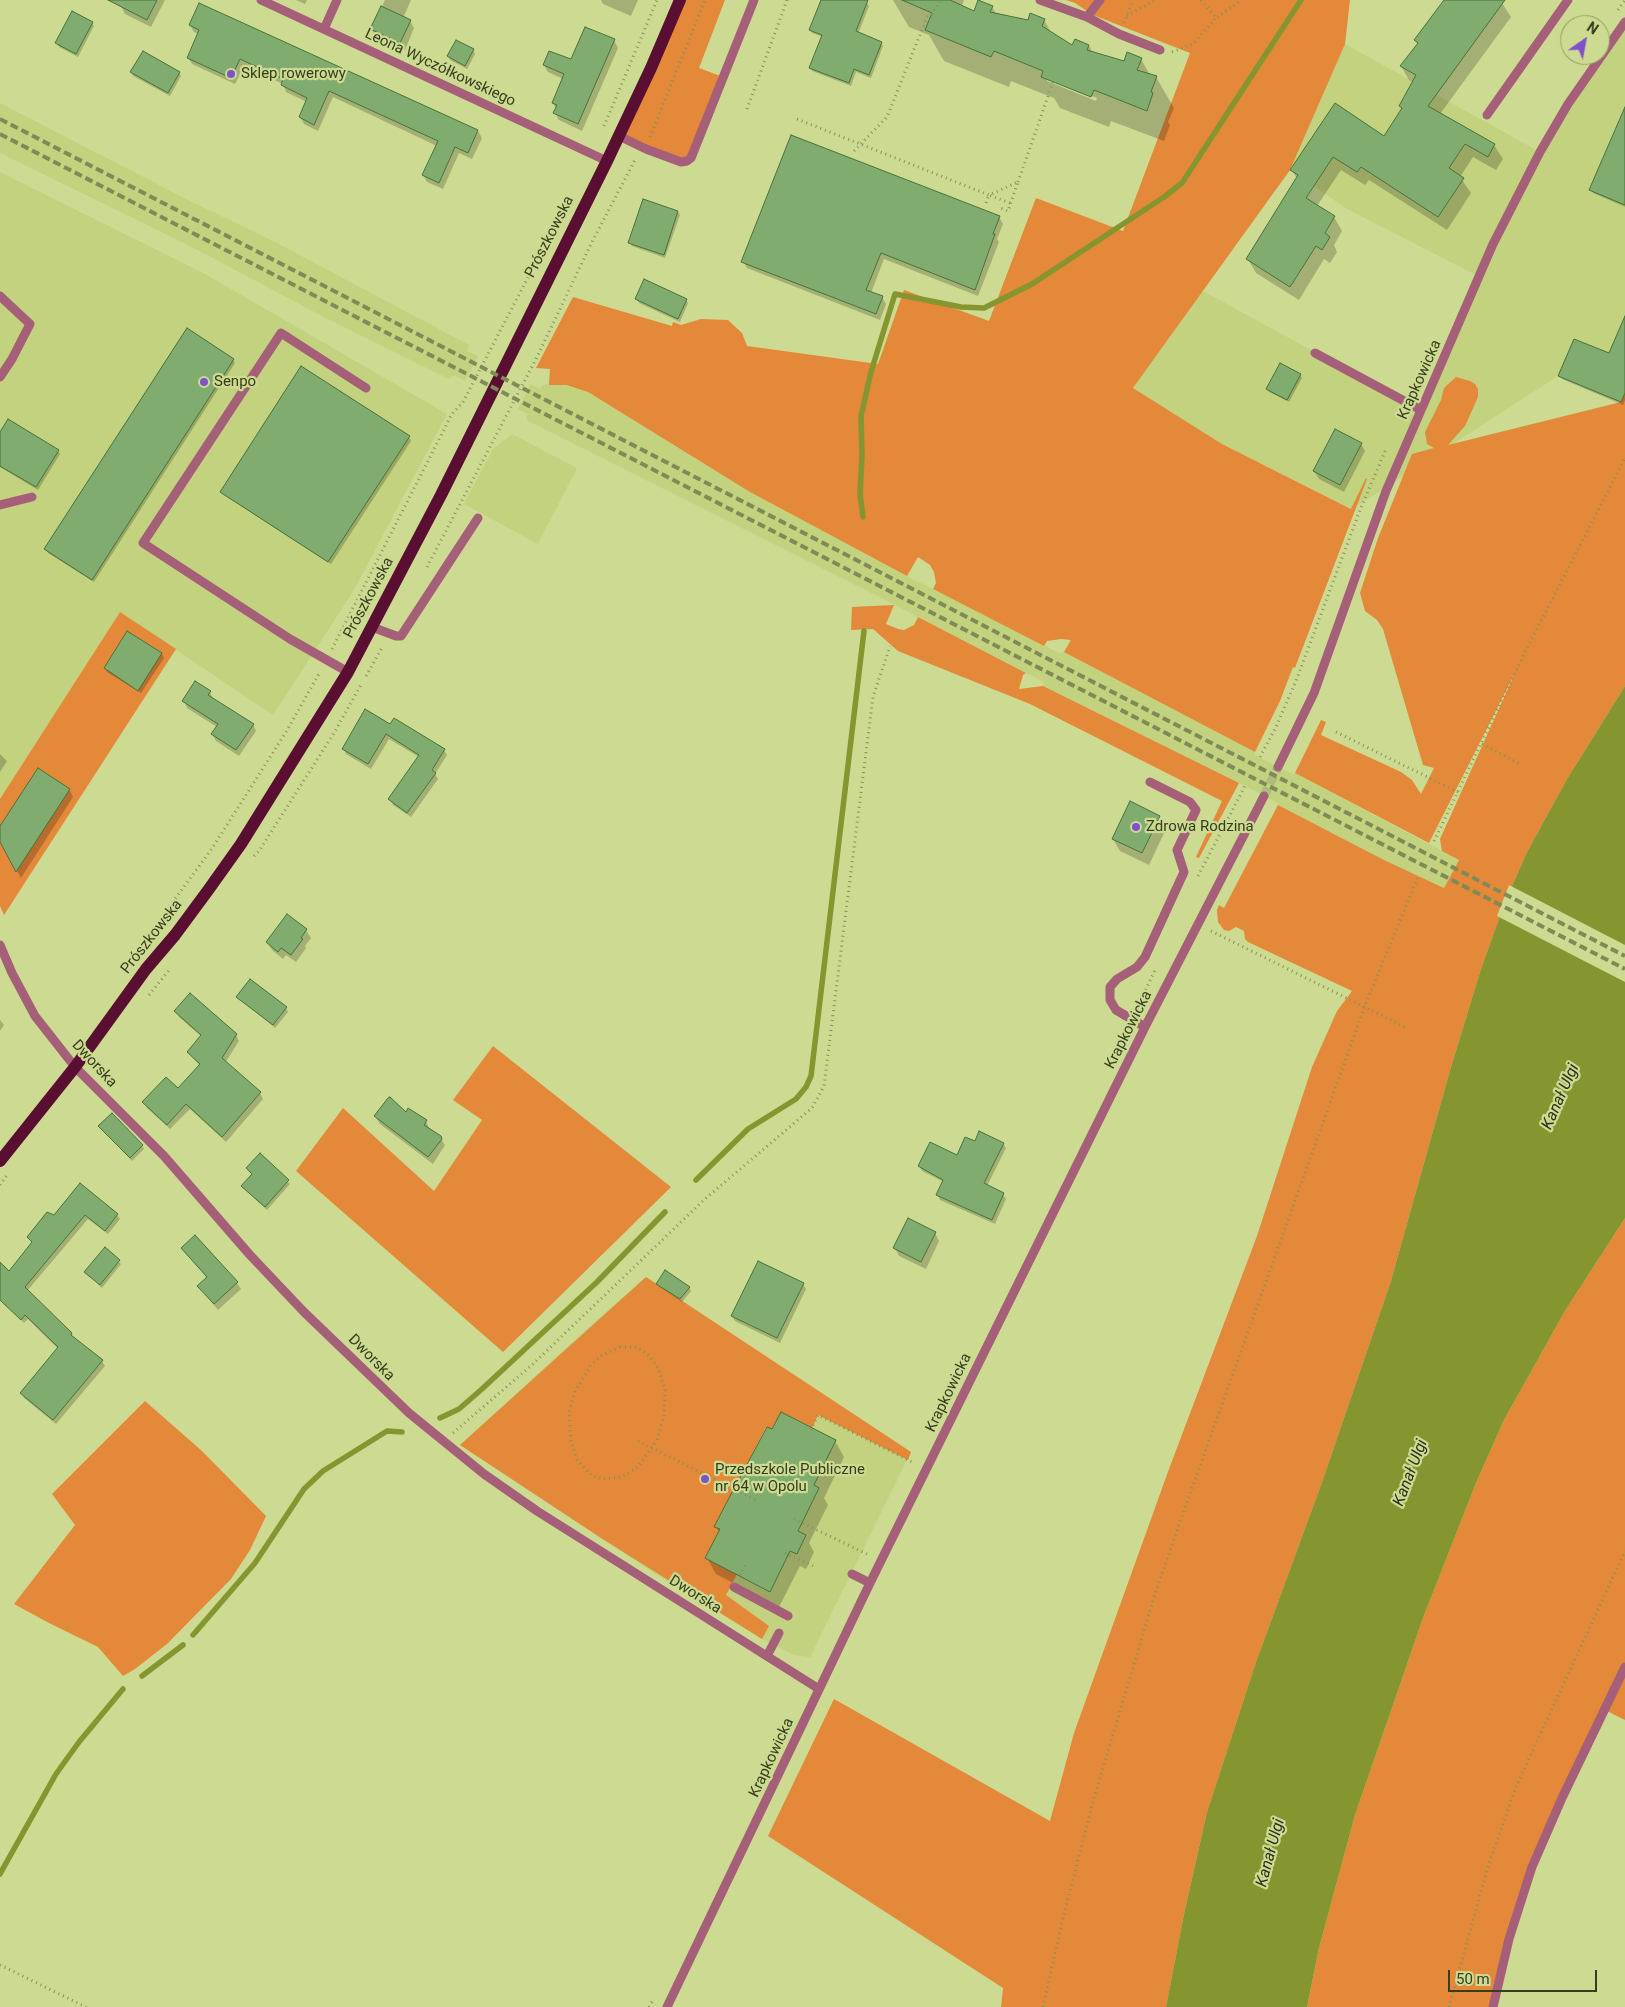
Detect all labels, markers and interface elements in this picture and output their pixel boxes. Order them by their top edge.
north arrow [1560,15,1610,65]
text: N [1584,19,1601,38]
street label: Leona Wyczółkowskiego [362,25,518,111]
place label: Sklep rowerowy [241,65,346,83]
marker: Sklep rowerowy [225,68,237,80]
street label: Prószkowska [522,193,578,281]
street label: Krapkowicka [1394,337,1446,423]
place label: Senpo [214,373,256,391]
marker: Senpo [198,376,210,388]
street label: Prószkowska [340,554,398,642]
place label: Zdrowa Rodzina [1146,818,1254,836]
marker: Zdrowa Rodzina [1130,821,1142,833]
street label: Prószkowska [117,896,187,978]
street label: Krapkowicka [1102,988,1156,1072]
street label: Dworska [68,1037,120,1091]
water label: Kanał Ulgi [1538,1061,1584,1133]
street label: Dworska [344,1331,398,1385]
street label: Krapkowicka [922,1351,976,1435]
water label: Kanał Ulgi [1390,1437,1432,1509]
place label: Przedszkole Publiczne nr 64 w Opolu [715,1461,865,1496]
marker: Przedszkole Publiczne nr 64 w Opolu [699,1473,711,1485]
street label: Dworska [666,1572,724,1618]
street label: Krapkowicka [746,1715,798,1801]
water label: Kanał Ulgi [1253,1817,1289,1889]
scale bar [1450,1960,1599,1992]
text: 50 m [1456,1970,1490,1988]

